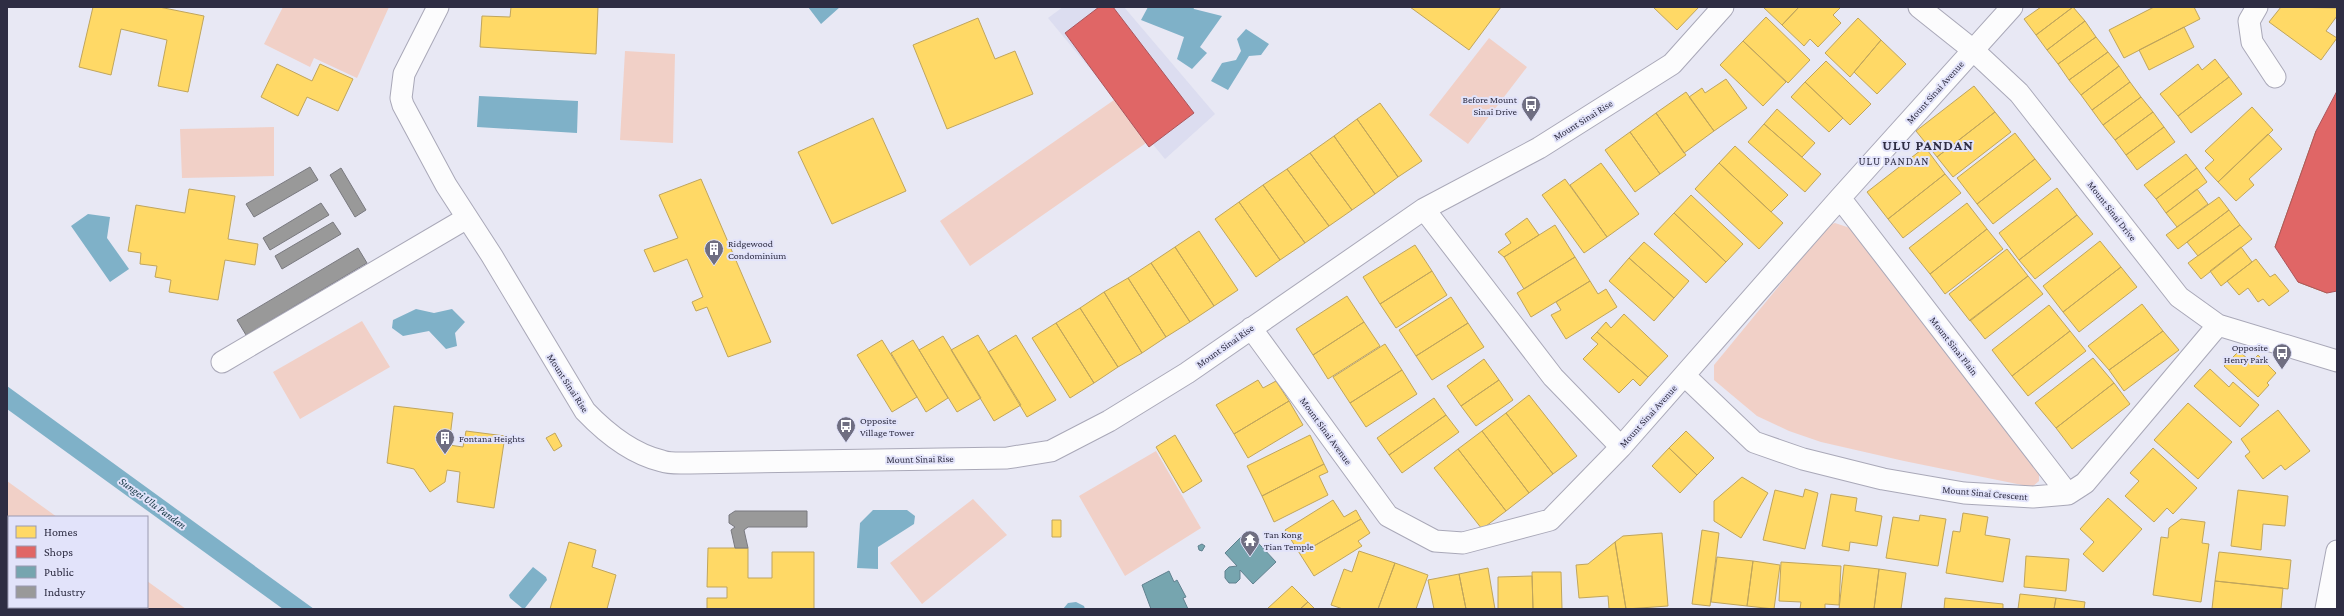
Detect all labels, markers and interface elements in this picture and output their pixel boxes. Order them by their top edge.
street label: Mount Sinai Avenue [1904,58,1966,126]
place label: Before Mount Sinai Drive [1462,94,1518,117]
bus stop icon: Before Mount Sinai Drive [1520,94,1542,122]
street label: Mount Sinai Rise [1552,97,1615,143]
district label: ULU PANDAN [1882,137,1974,153]
district label: ULU PANDAN [1858,155,1930,167]
street label: Mount Sinai Drive [2085,179,2139,243]
building icon: Ridgewood Condominium [703,238,725,266]
place label: Ridgewood Condominium [728,238,786,261]
street label: Mount Sinai Plain [1928,315,1981,378]
street label: Mount Sinai Rise [1194,322,1256,370]
place label: Opposite Henry Park [2224,342,2269,365]
bus stop icon: Opposite Henry Park [2271,342,2293,370]
street label: Mount Sinai Rise [545,352,591,415]
street label: Mount Sinai Avenue [1617,382,1679,450]
street label: Mount Sinai Avenue [1298,395,1354,467]
bus stop icon: Opposite Village Tower [835,415,857,443]
place label: Opposite Village Tower [860,415,915,438]
building icon: Fontana Heights [434,427,456,455]
place label: Fontana Heights [459,433,525,444]
street label: Mount Sinai Rise [886,453,954,465]
water label: Sungei Ulu Pandan [117,475,189,532]
street label: Mount Sinai Crescent [1942,484,2029,502]
legend [8,516,148,608]
text: Homes [44,525,78,539]
temple icon: Tan Kong Tian Temple [1239,529,1261,557]
place label: Tan Kong Tian Temple [1264,529,1314,552]
text: Shops [44,545,73,559]
text: Public [44,565,74,579]
text: Industry [44,585,86,599]

